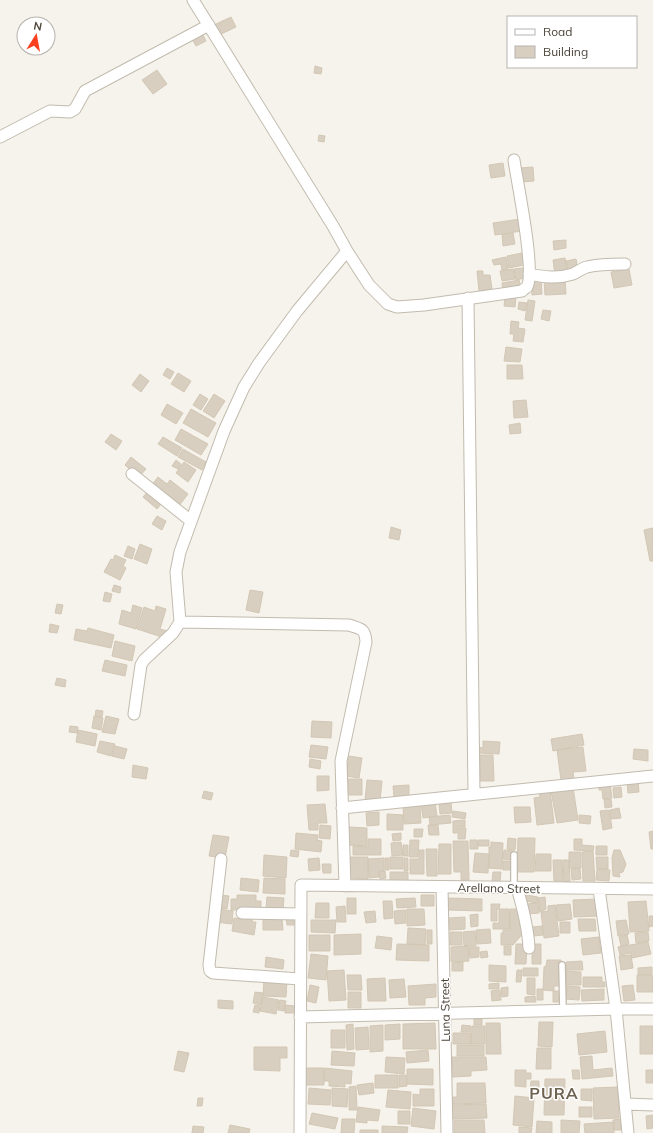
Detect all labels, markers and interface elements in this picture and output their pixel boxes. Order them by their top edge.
north arrow [16,16,56,56]
legend [507,16,637,68]
text: N [32,19,43,34]
text: Road [543,24,572,39]
text: Building [543,44,588,59]
street label: Arellano Street [458,880,540,896]
street label: Luna Street [437,978,453,1042]
district label: PURA [529,1083,579,1103]

